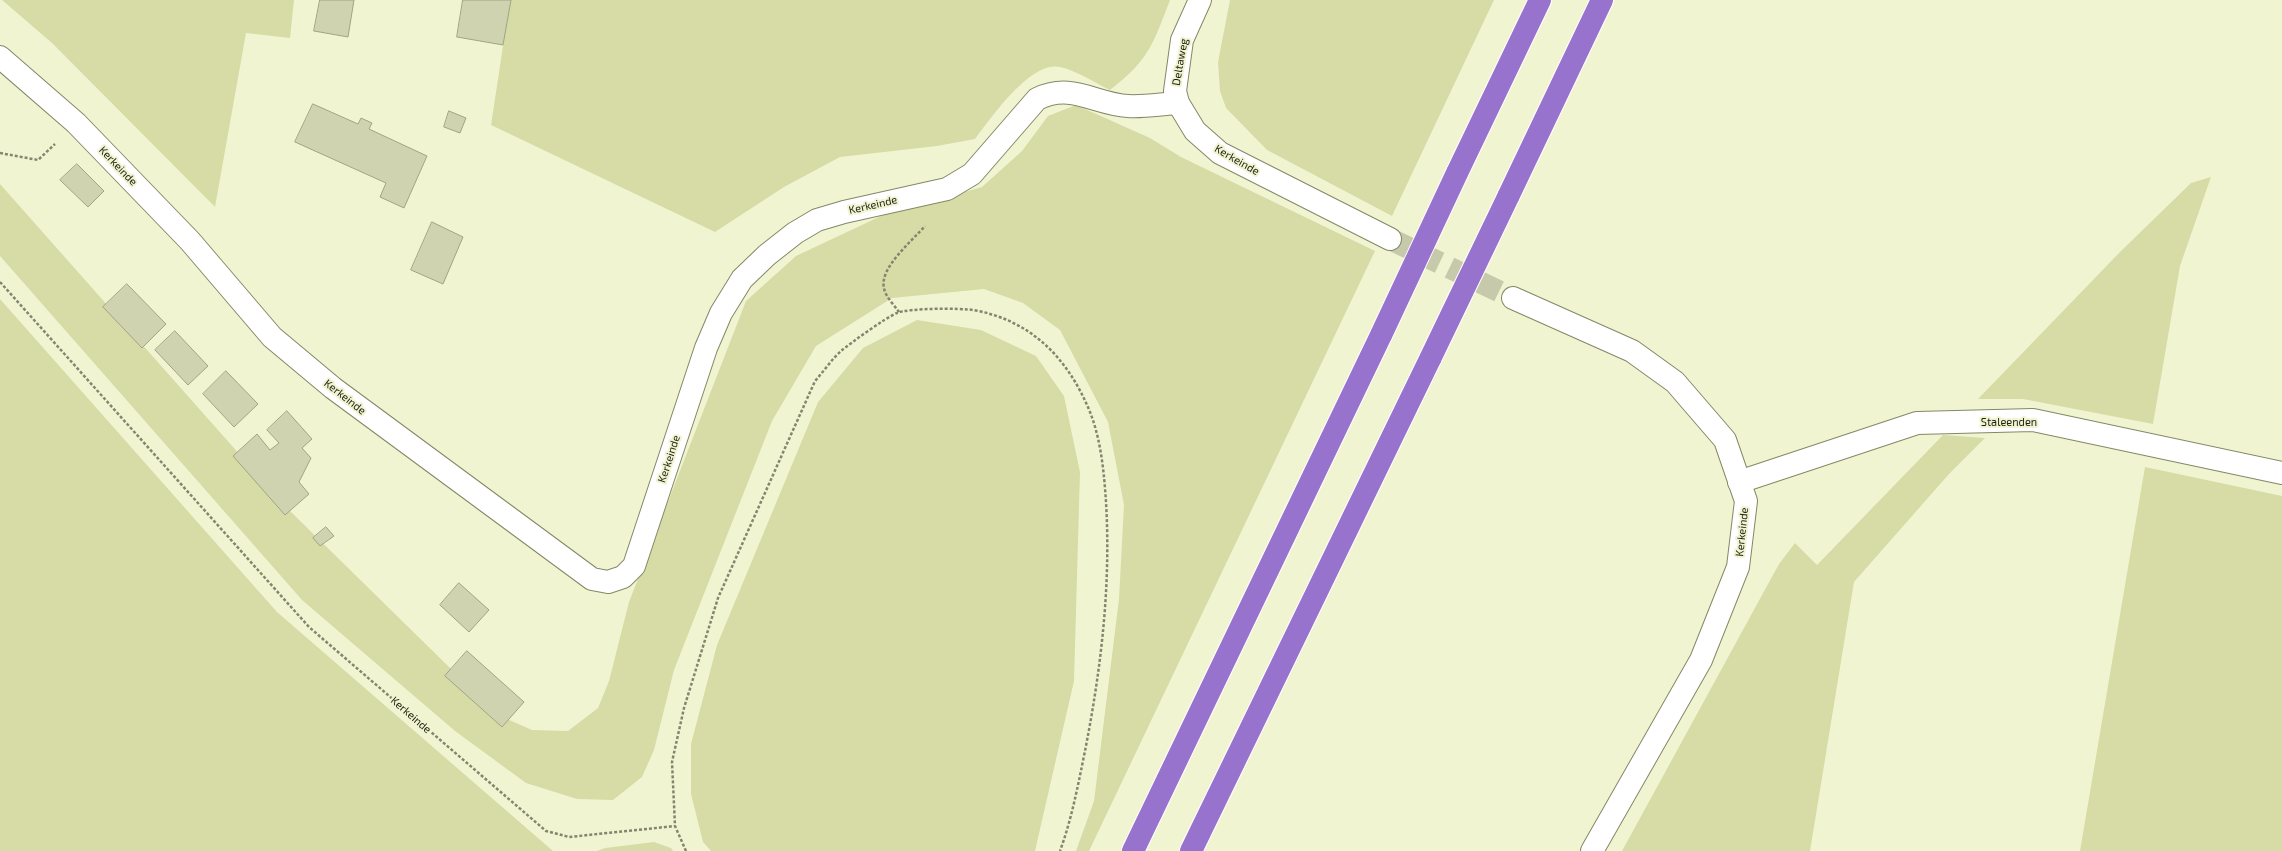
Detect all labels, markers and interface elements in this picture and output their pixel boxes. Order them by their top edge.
street label: Deltaweg [1169,37,1191,87]
street label: Kerkeinde [1212,142,1262,178]
street label: Kerkeinde [96,144,140,188]
street label: Kerkeinde [847,193,899,217]
street label: Kerkeinde [321,377,369,417]
street label: Staleenden [1981,415,2037,429]
street label: Kerkeinde [655,433,683,485]
street label: Kerkeinde [1733,507,1751,557]
street label: Kerkeinde [388,694,434,736]

